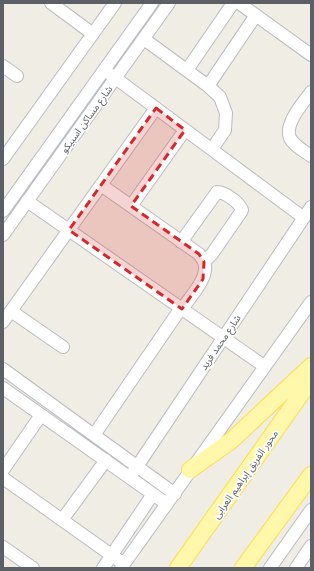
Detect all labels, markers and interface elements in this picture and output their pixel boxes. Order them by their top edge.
street label: شارع مساكن اسبيكو [58,83,116,156]
street label: شارع محمد فريد [197,312,245,373]
street label: محور الفريق إبراهيم العرابى [210,427,282,522]

